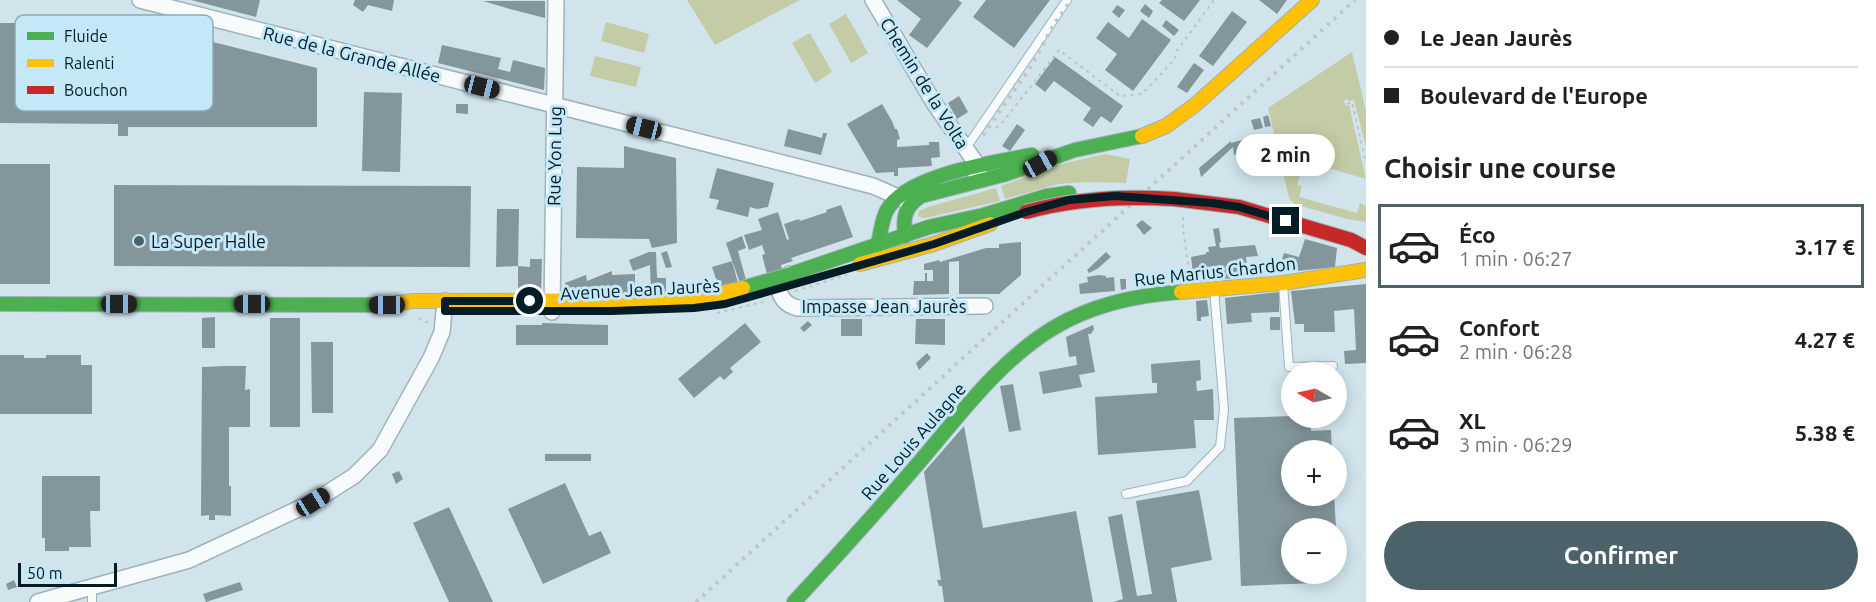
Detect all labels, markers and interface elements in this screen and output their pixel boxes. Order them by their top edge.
street label: Chemin de la Volta [877,14,973,152]
legend [15,15,213,111]
street label: Rue de la Grande Allée [261,22,443,86]
text: Le Jean Jaurès [1420,25,1572,50]
text: Fluide [64,27,108,45]
text: Ralenti [64,54,115,72]
car [462,74,502,100]
text: Bouchon [64,81,128,99]
text: Boulevard de l'Europe [1420,83,1648,108]
street label: Rue Yon Lug [543,106,565,206]
car [624,115,664,141]
callout: 2 min [1236,134,1336,176]
text: 2 min [1260,143,1311,166]
car [1020,147,1060,181]
text: Choisir une course [1384,153,1616,183]
route end [1272,207,1299,234]
icon: car [1387,219,1441,273]
text: Éco [1459,222,1496,247]
place label: La Super Halle [151,231,266,251]
marker: La Super Halle [132,234,146,248]
text: 3.17 € [1795,234,1855,259]
text: 1 min · 06:27 [1459,247,1573,270]
street label: Rue Marius Chardon [1133,253,1297,289]
street label: Avenue Jean Jaurès [560,275,721,303]
route start [516,287,543,314]
car [101,295,137,313]
car [234,295,270,313]
car [369,296,405,314]
street label: Impasse Jean Jaurès [802,296,967,316]
icon: car [1387,312,1441,366]
text: Confort [1459,315,1540,340]
text: 4.27 € [1795,327,1855,352]
text: 2 min · 06:28 [1459,340,1573,363]
north arrow [1281,362,1347,428]
map controls [1281,362,1347,584]
street label: Rue Louis Aulagne [857,378,969,504]
icon: car [1387,405,1441,459]
text: XL [1459,408,1486,433]
text: 5.38 € [1795,420,1855,445]
text: 3 min · 06:29 [1459,433,1573,456]
button: + [1281,440,1347,506]
car [293,485,333,519]
button: − [1281,518,1347,584]
button: Confirmer [1384,521,1858,590]
scale bar [18,560,117,588]
text: 50 m [27,564,63,582]

